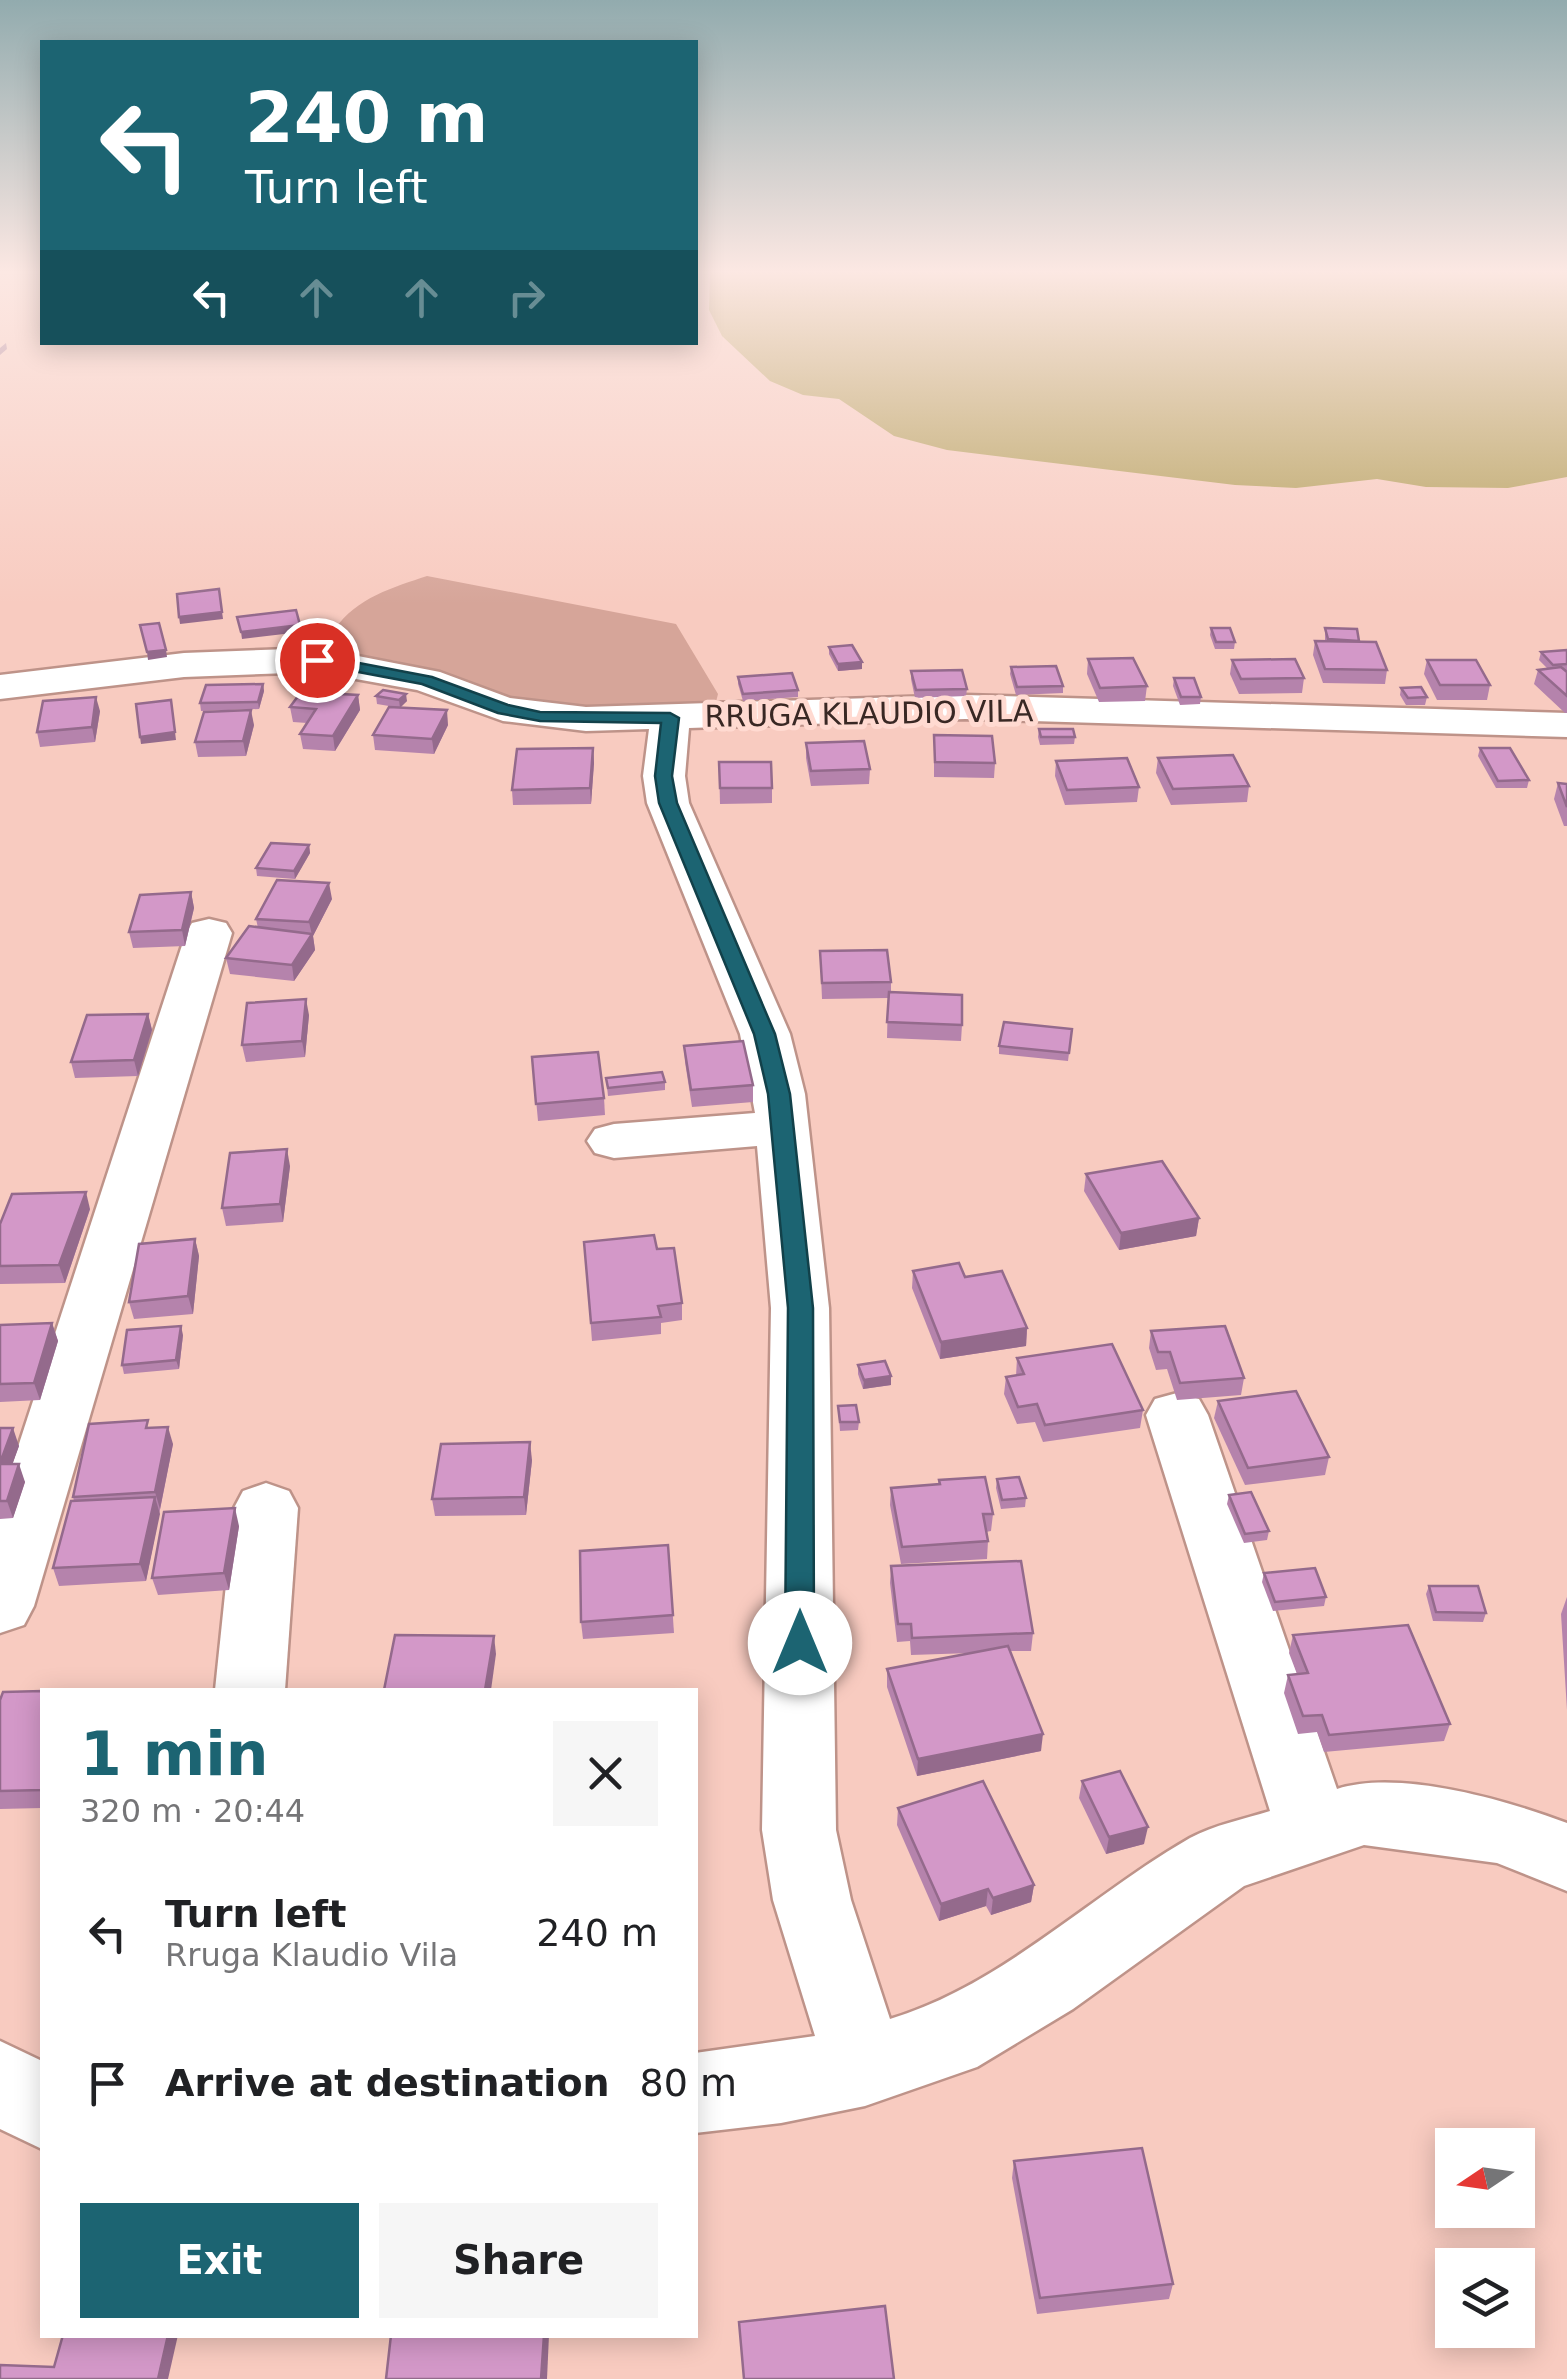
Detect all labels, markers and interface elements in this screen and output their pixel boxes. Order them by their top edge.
text: 240 m [245,77,488,159]
icon: left [80,80,210,210]
text: Turn left [245,161,428,214]
icon: left [184,270,239,325]
icon: ahead [289,270,344,325]
icon: ahead [394,270,449,325]
icon: right [499,270,554,325]
pin [275,618,360,703]
icon: arrive [290,633,345,688]
street label: RRUGA KLAUDIO VILA [704,693,1034,734]
position arrow [748,1591,852,1695]
text: 1 min [80,1719,268,1789]
button: close [553,1721,658,1826]
text: 320 m · 20:44 [80,1792,305,1830]
text: Turn left [165,1892,346,1936]
icon: left [80,1906,135,1961]
text: 240 m [536,1911,658,1955]
text: Rruga Klaudio Vila [165,1936,458,1974]
icon: arrive [80,2056,135,2111]
text: Arrive at destination [165,2061,610,2105]
text: 80 m [640,2061,737,2105]
north arrow [1435,2128,1535,2228]
map controls [1435,2128,1535,2348]
button: Exit [80,2203,359,2318]
button: Share [379,2203,658,2318]
button: layers [1435,2248,1535,2348]

